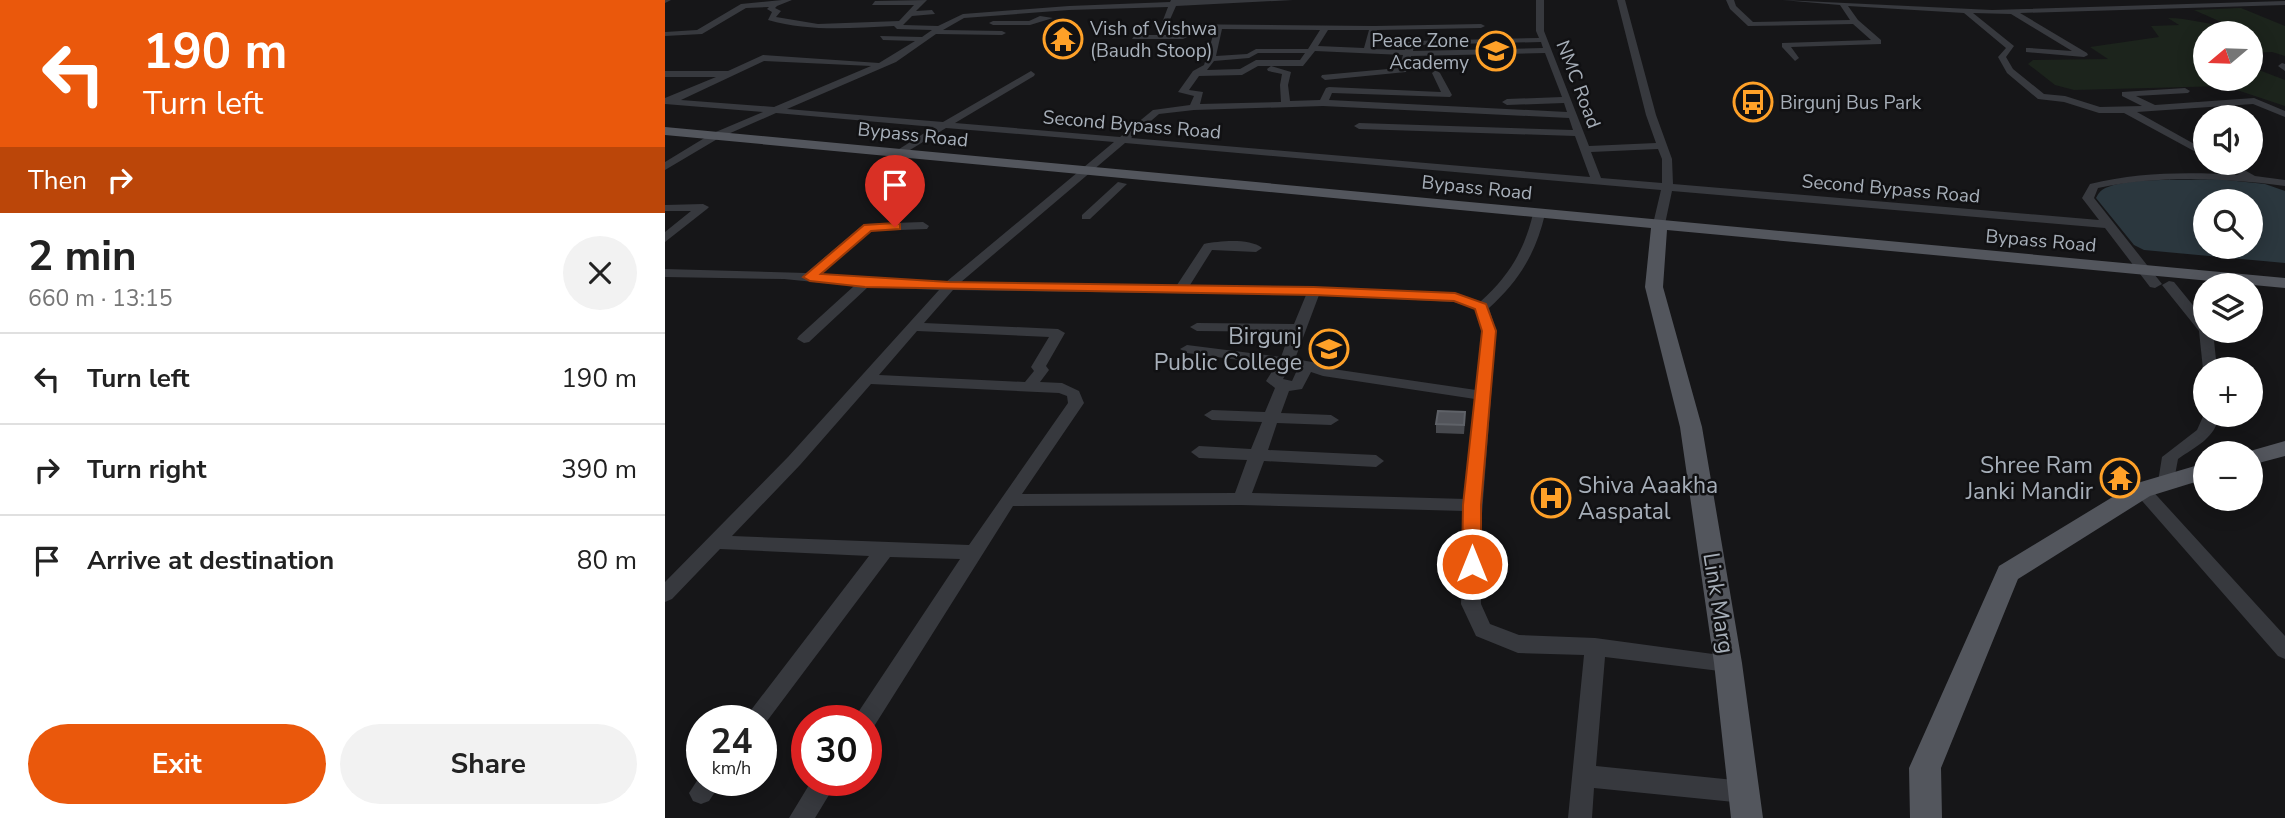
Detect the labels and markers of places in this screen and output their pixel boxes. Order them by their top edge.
place label: Vish of Vishwa (Baudh Stoop) [1089,16,1217,64]
temple icon: Vish of Vishwa (Baudh Stoop) [1042,18,1084,60]
place label: Peace Zone Academy [1371,28,1469,76]
school or university icon: Peace Zone Academy [1475,30,1517,72]
bus stop icon: Birgunj Bus Park [1732,81,1774,123]
place label: Birgunj Bus Park [1780,90,1922,116]
pin [865,155,925,227]
place label: Birgunj Public College [1154,321,1302,378]
school or university icon: Birgunj Public College [1308,328,1350,370]
place label: Shree Ram Janki Mandir [1965,450,2094,507]
temple icon: Shree Ram Janki Mandir [2099,457,2141,499]
place label: Shiva Aaakha Aaspatal [1578,470,1718,527]
hospital icon: Shiva Aaakha Aaspatal [1530,477,1572,519]

